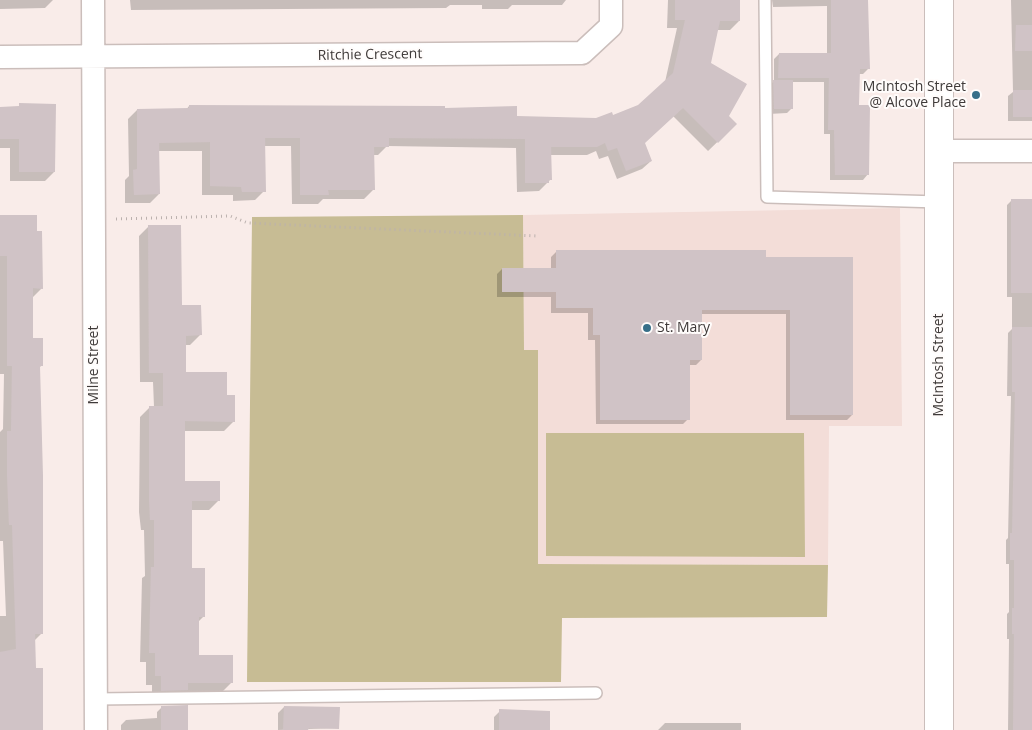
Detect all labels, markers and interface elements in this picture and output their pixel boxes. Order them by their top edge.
street label: Ritchie Crescent [318,46,422,64]
place label: McIntosh Street @ Alcove Place [863,79,966,111]
marker: McIntosh Street @ Alcove Place [970,89,982,101]
street label: McIntosh Street [931,313,947,417]
place label: St. Mary [657,320,710,336]
marker: St. Mary [641,322,653,334]
street label: Milne Street [86,326,102,404]

